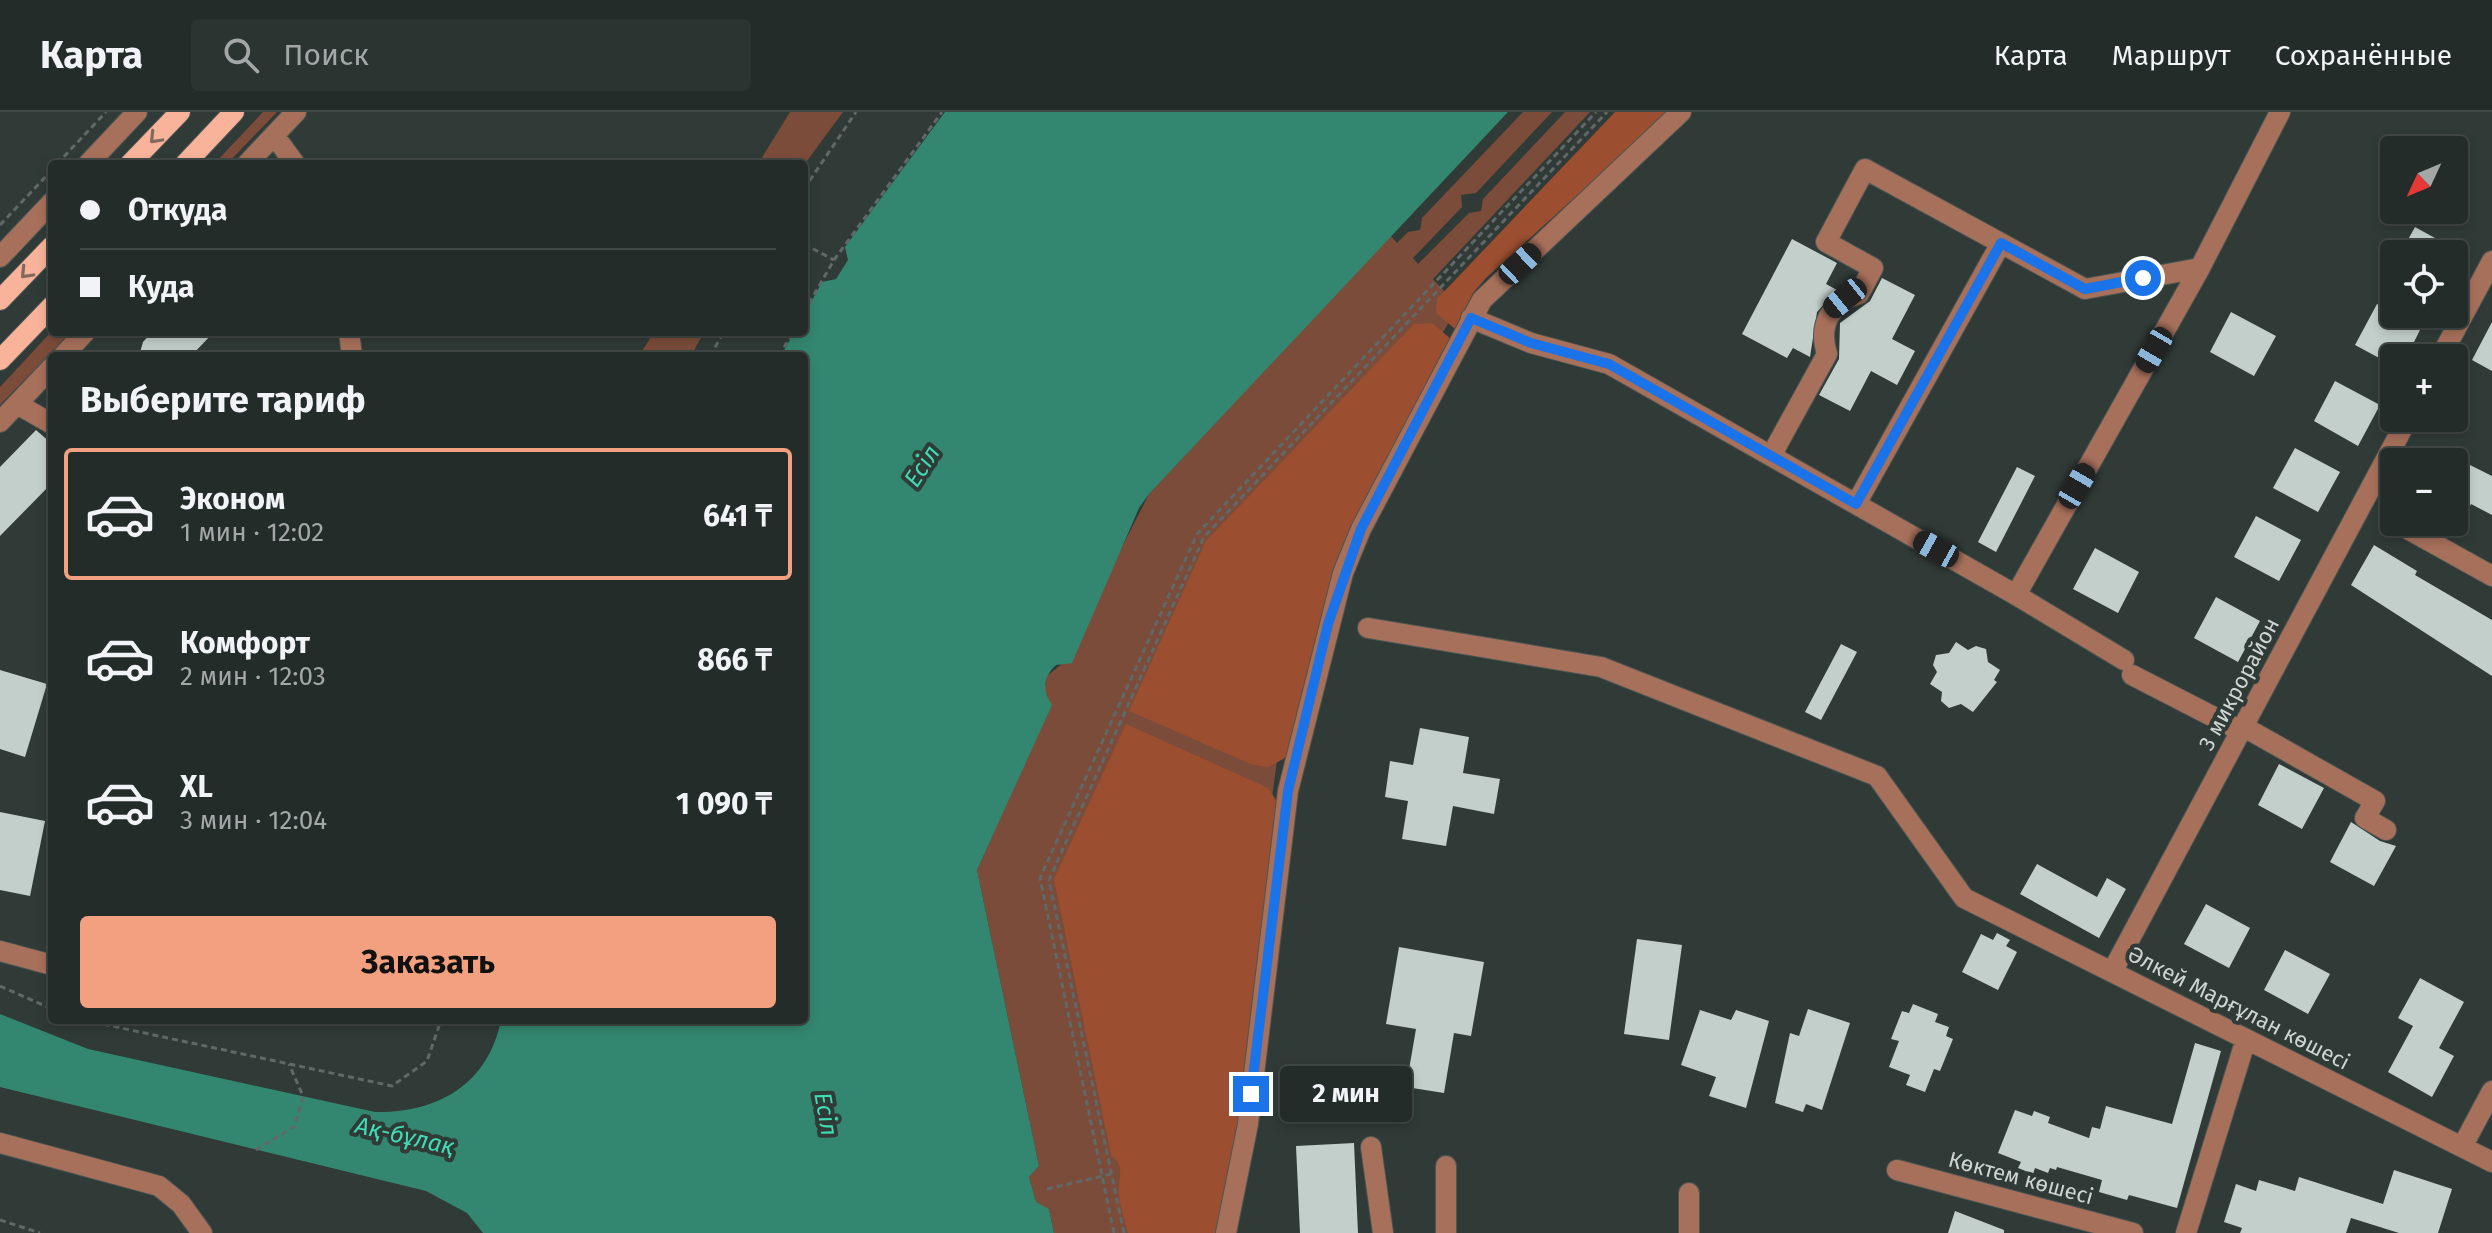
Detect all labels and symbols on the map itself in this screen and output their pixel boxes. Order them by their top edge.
one-way arrow [150,129,165,143]
north arrow [2380,136,2468,224]
car [1494,239,1546,289]
route start [2125,260,2161,296]
one-way arrow [21,264,35,278]
car [1819,274,1871,322]
car [2132,323,2176,377]
water label: Есіл [898,440,946,492]
car [2055,459,2099,513]
car [1909,527,1963,571]
street label: 3 микрорайон [2193,613,2285,755]
street label: Әлкей Марғұлан көшесі [2124,940,2354,1076]
callout: 2 мин [1279,1066,1411,1122]
route end [1233,1076,1269,1112]
water label: Есіл [808,1090,844,1138]
water label: Ақ-бұлақ [352,1111,457,1161]
street label: Көктем көшесі [1945,1146,2097,1210]

